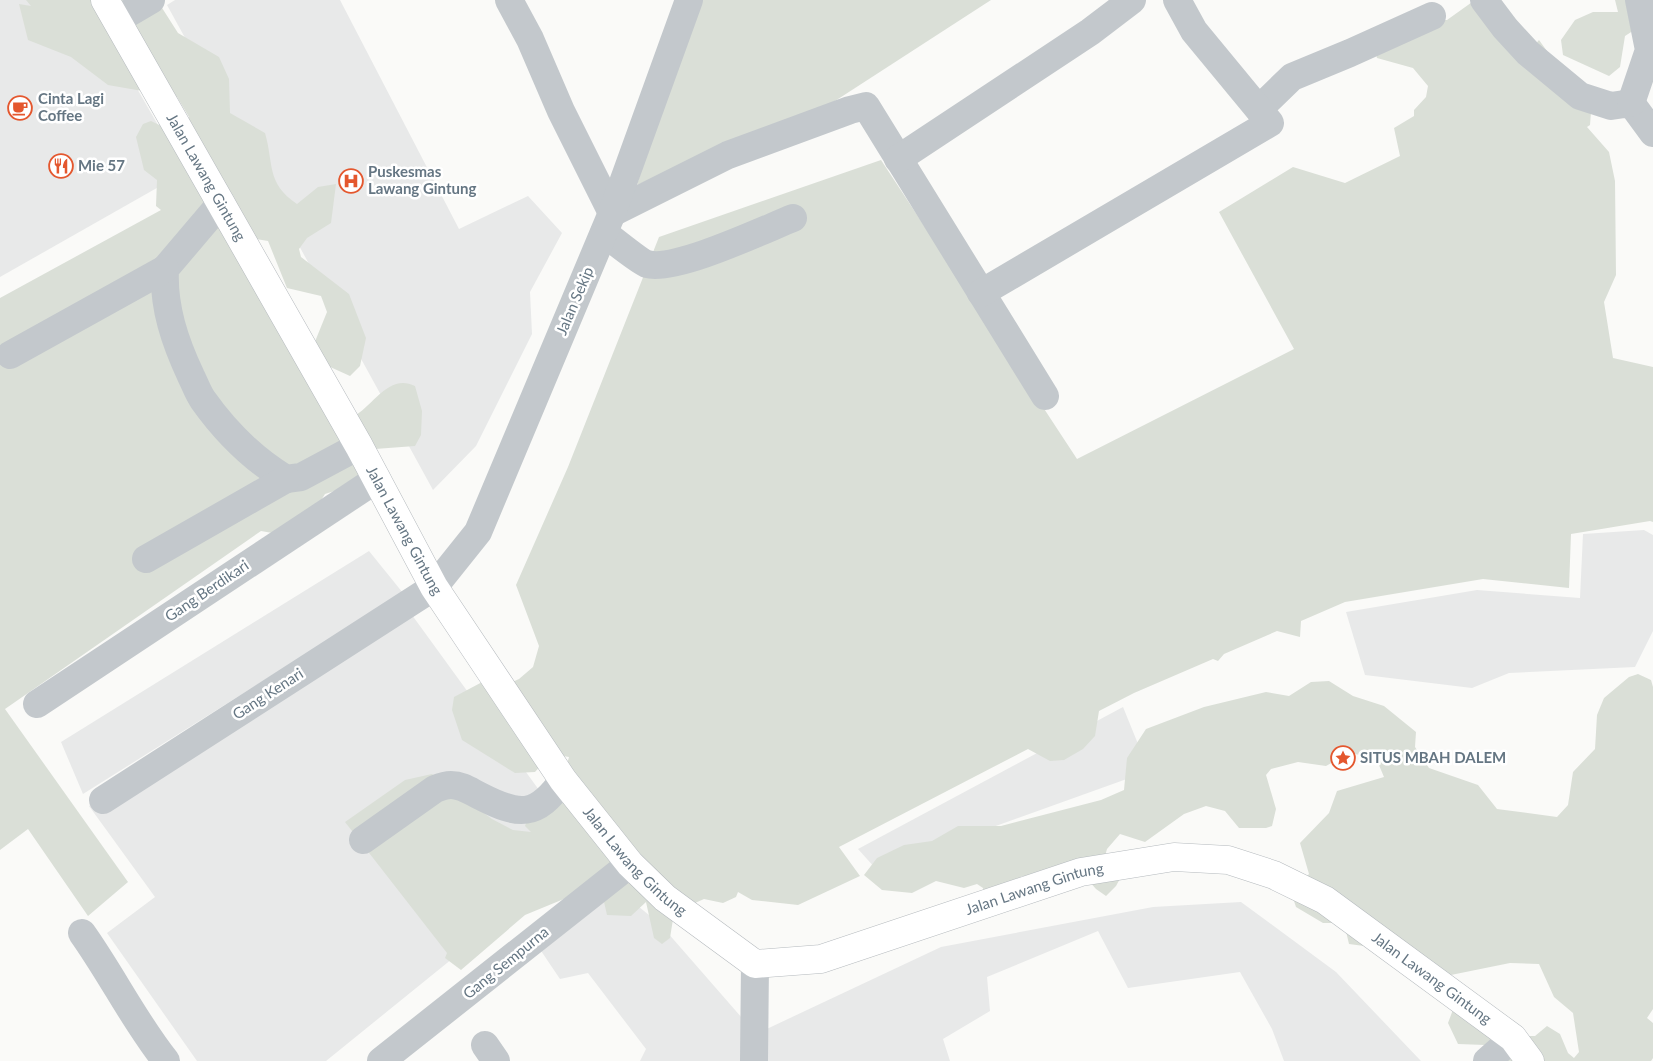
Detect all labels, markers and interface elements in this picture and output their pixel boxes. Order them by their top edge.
place label: Cinta Lagi Coffee [38,89,104,124]
cafe icon: Cinta Lagi Coffee [7,95,33,121]
street label: Jalan Lawang Gintung [163,110,250,244]
restaurant icon: Mie 57 [48,153,74,179]
place label: Mie 57 [78,156,125,174]
place label: Puskesmas Lawang Gintung [368,162,476,197]
hospital icon: Puskesmas Lawang Gintung [338,168,364,194]
street label: Jalan Sekip [552,264,596,337]
street label: Jalan Lawang Gintung [363,462,447,598]
street label: Gang Berdikari [161,556,252,625]
street label: Gang Kenari [229,664,306,723]
place icon: SITUS MBAH DALEM [1330,745,1356,771]
place label: SITUS MBAH DALEM [1360,748,1506,766]
street label: Jalan Lawang Gintung [580,803,691,919]
street label: Jalan Lawang Gintung [963,859,1105,918]
street label: Gang Sempurna [459,922,552,1002]
street label: Jalan Lawang Gintung [1369,928,1496,1027]

